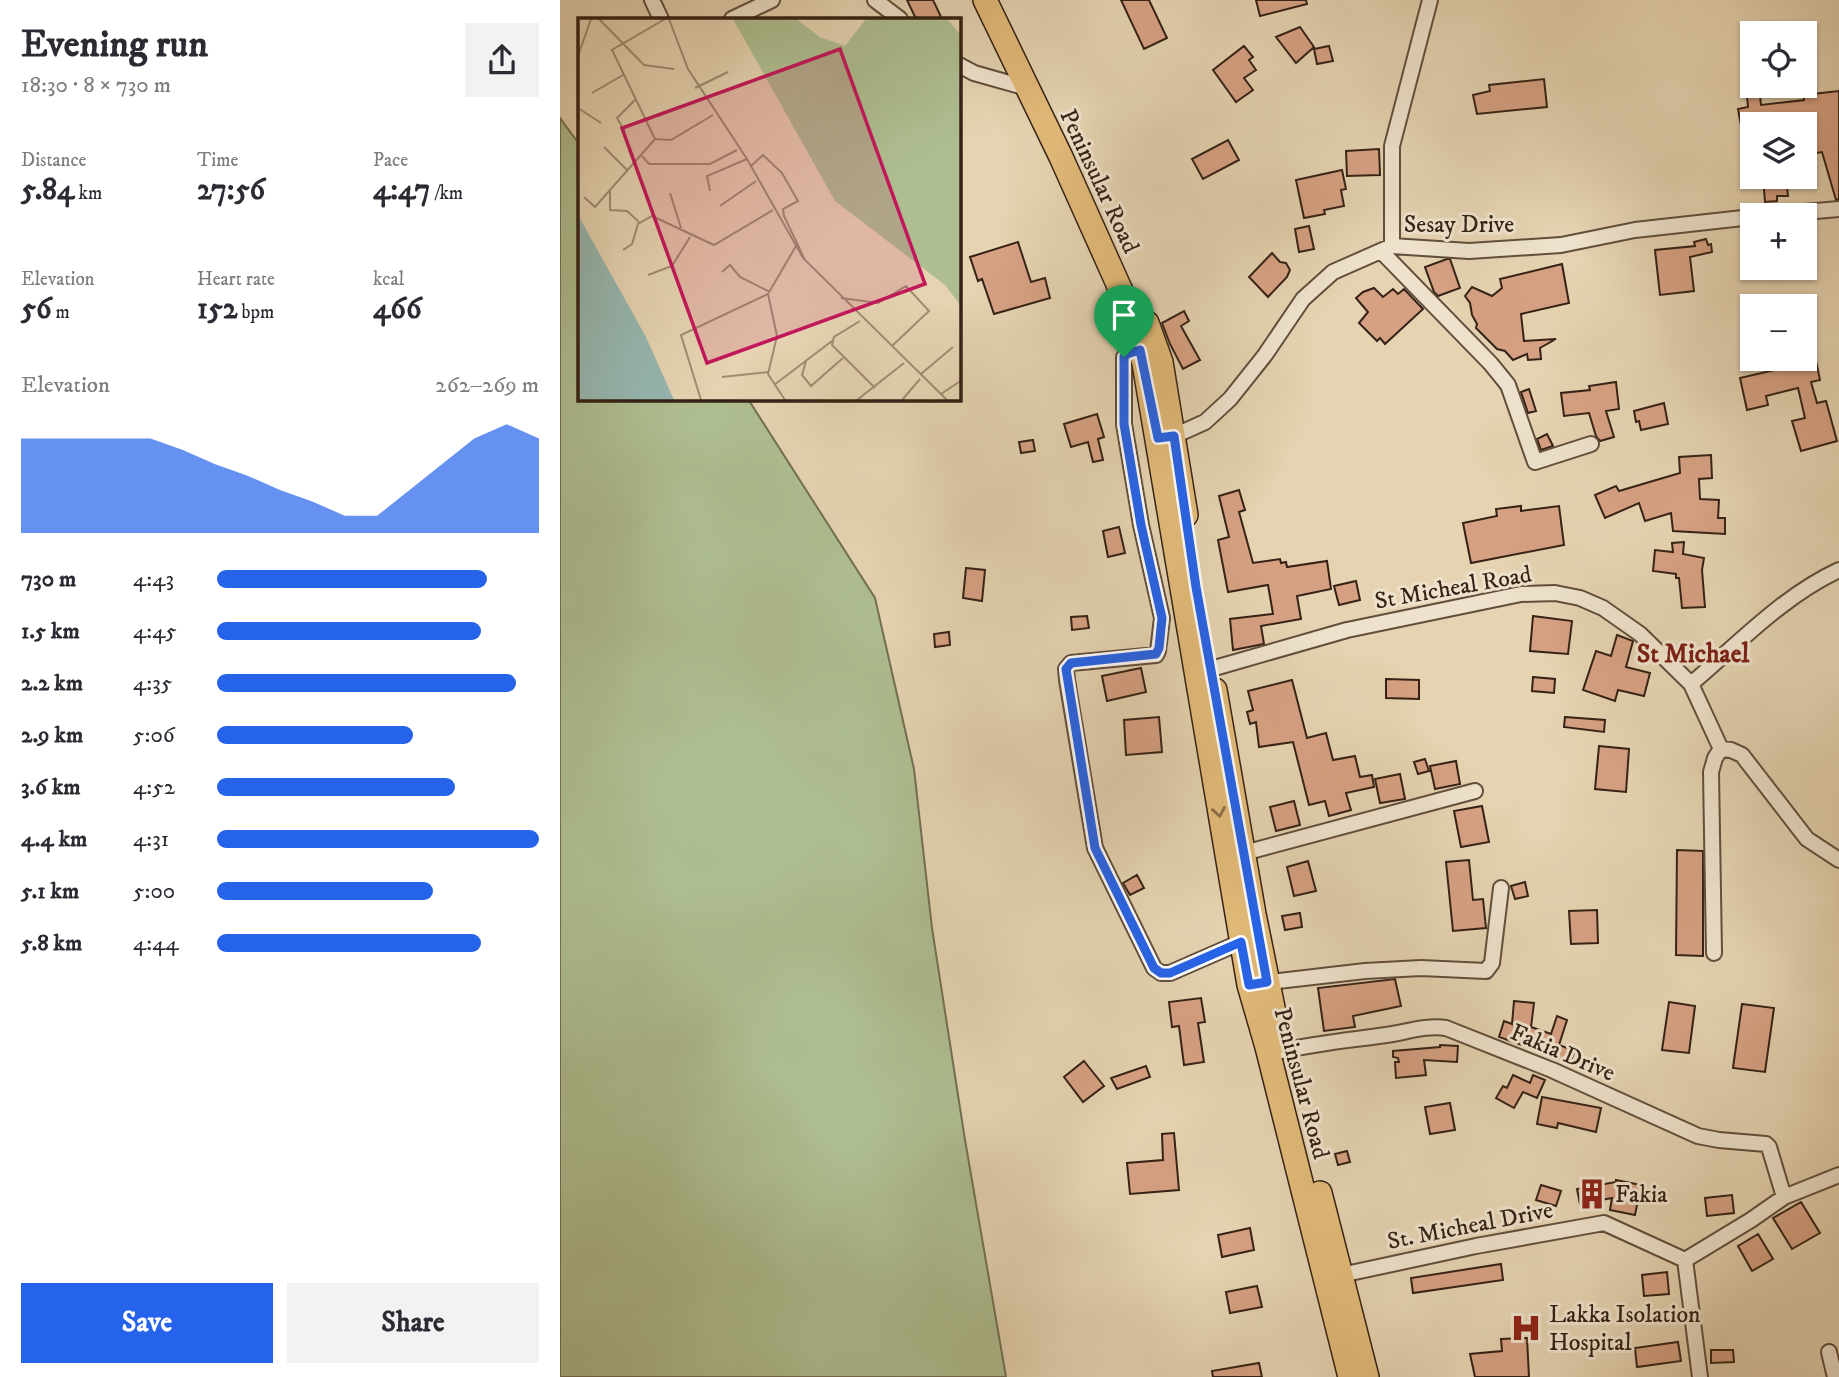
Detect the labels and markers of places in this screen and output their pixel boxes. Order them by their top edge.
pin [1094,285,1154,357]
building icon: Fakia [1575,1177,1609,1211]
place label: Fakia [1615,1180,1668,1210]
place label: Lakka Isolation Hospital [1549,1300,1701,1358]
hospital icon: Lakka Isolation Hospital [1509,1311,1543,1345]

